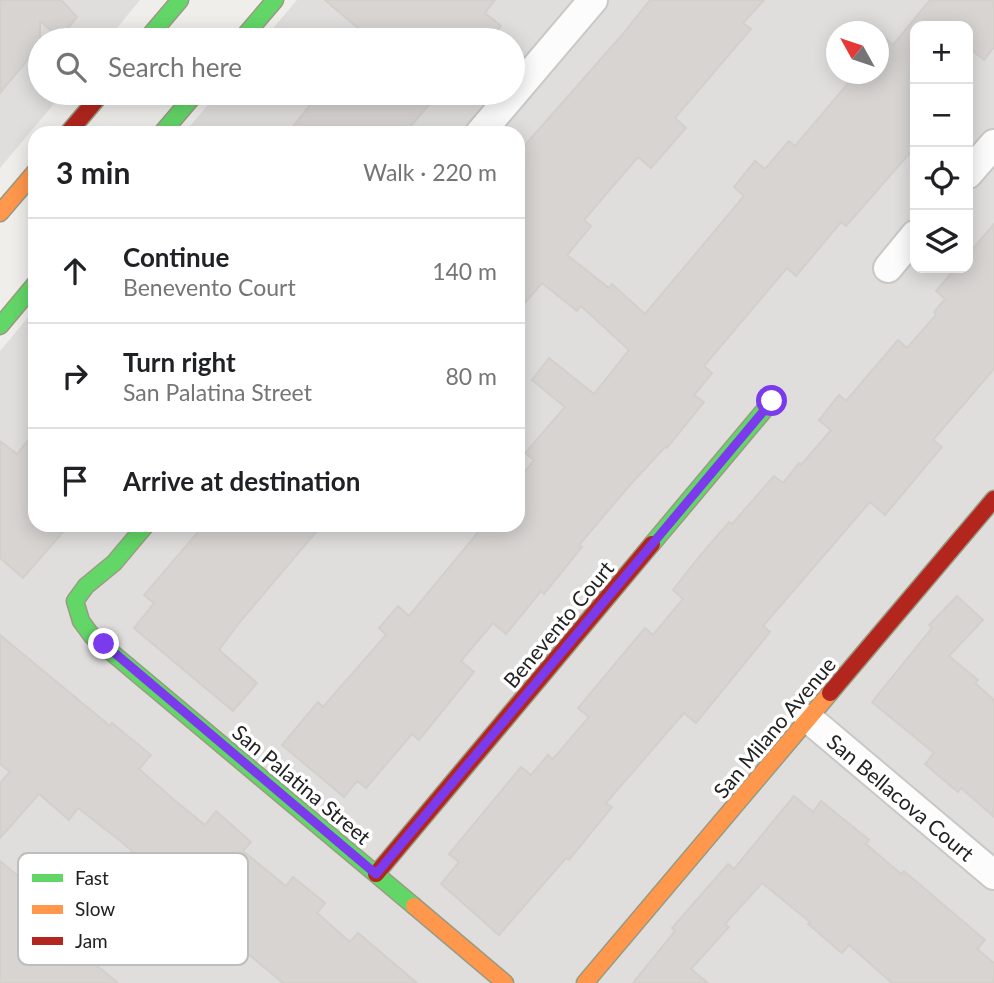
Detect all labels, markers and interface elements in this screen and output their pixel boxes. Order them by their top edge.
north arrow [826,21,889,84]
map controls [910,21,973,273]
button: + [910,21,973,84]
search box [28,28,525,105]
icon: search [52,48,90,86]
text: Search here [108,51,242,83]
button: − [910,84,973,147]
button: locate [910,147,973,210]
text: 3 min [56,154,130,190]
text: Walk · 220 m [363,158,497,186]
button: layers [910,210,973,273]
text: Continue [123,241,229,273]
icon: ahead [56,252,94,290]
text: 140 m [432,257,497,285]
text: Benevento Court [123,273,296,301]
text: Turn right [123,346,236,378]
icon: right [56,357,94,395]
text: 80 m [446,362,497,390]
text: San Palatina Street [123,378,312,406]
route start [756,385,787,416]
icon: arrive [56,462,94,500]
text: Arrive at destination [123,465,360,497]
street label: Benevento Court [498,555,619,692]
route end [88,628,119,659]
street label: San Milano Avenue [708,651,840,803]
street label: San Palatina Street [228,719,376,849]
street label: San Bellacova Court [822,728,980,866]
legend [18,853,248,965]
text: Fast [75,866,109,889]
text: Slow [75,897,115,920]
text: Jam [75,929,108,952]

